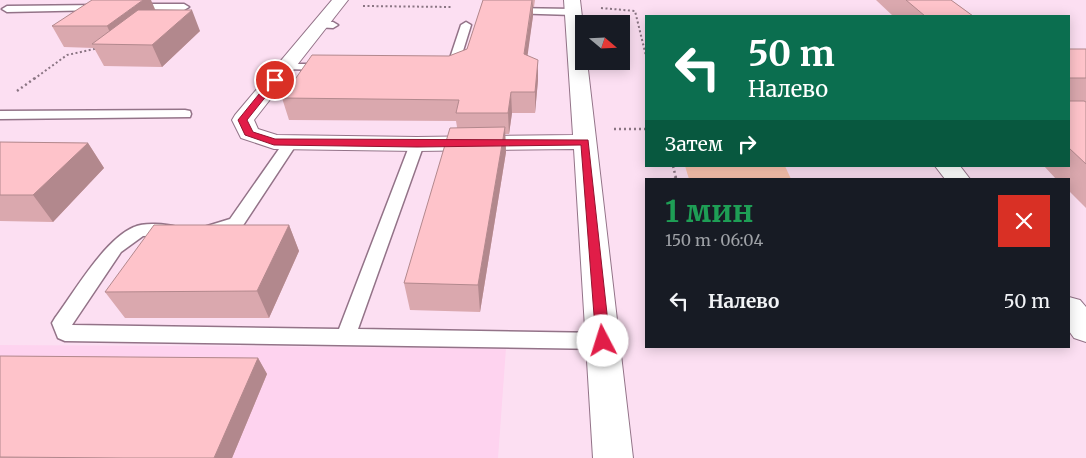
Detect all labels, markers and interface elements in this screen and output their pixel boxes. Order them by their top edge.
north arrow [575,15,630,70]
map controls [575,15,630,70]
text: 50 m [748,32,835,76]
icon: left [665,35,730,100]
pin [254,59,296,101]
icon: arrive [261,66,289,94]
text: Налево [748,75,828,103]
icon: right [733,130,761,158]
text: Затем [665,132,723,156]
text: 1 мин [665,192,753,230]
button: close [998,195,1050,247]
text: 150 m · 06:04 [665,230,763,250]
icon: left [665,287,693,315]
text: Налево [708,289,779,313]
text: 50 m [1004,289,1050,313]
position arrow [576,314,628,366]

